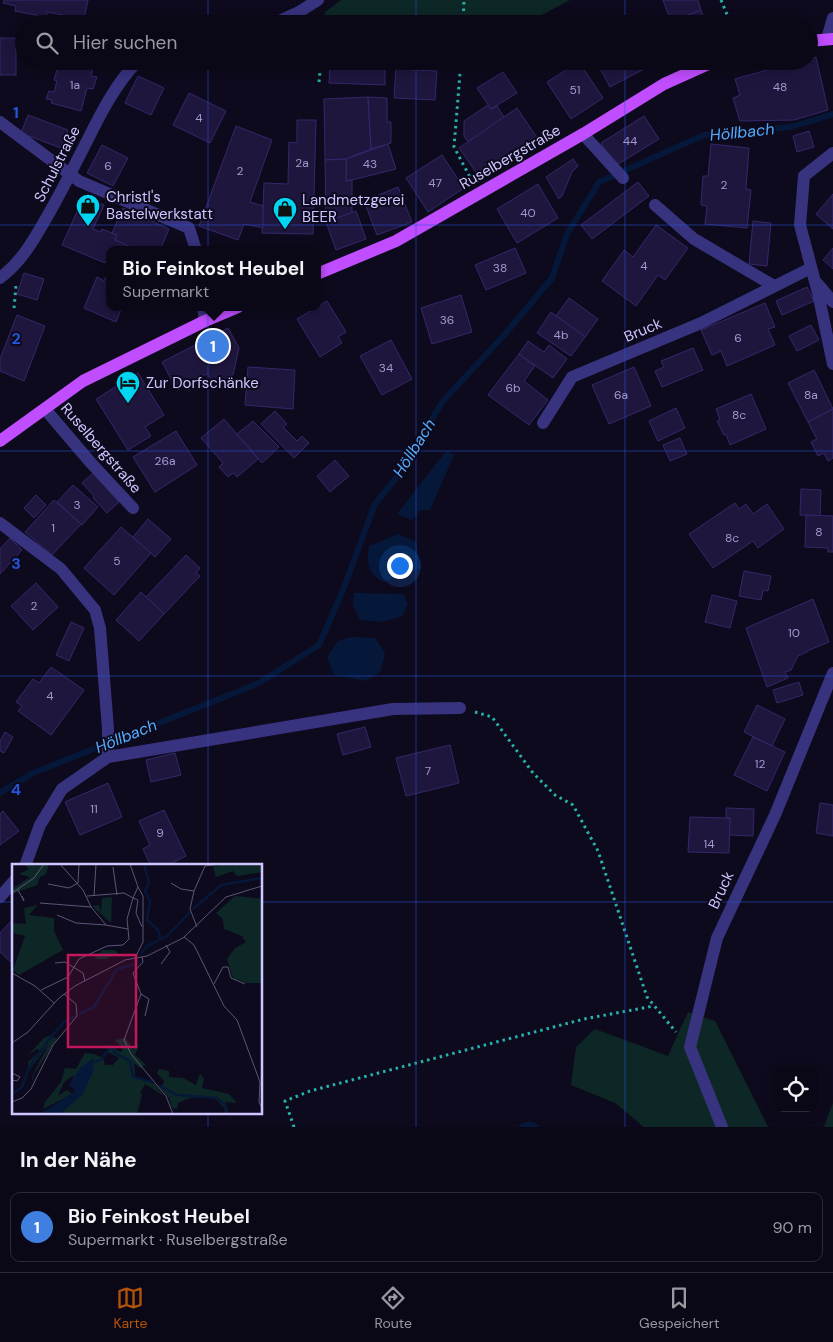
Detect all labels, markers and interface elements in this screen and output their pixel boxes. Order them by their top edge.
search box [15,15,818,70]
icon: search [33,29,61,57]
text: Hier suchen [73,30,177,55]
house number: 1a [70,77,80,93]
house number: 48 [773,79,787,95]
house number: 51 [569,82,581,98]
text: 1 [13,102,19,123]
house number: 4 [195,110,203,126]
water label: Höllbach [709,118,775,146]
street label: Ruselbergstraße [456,120,564,194]
street label: Schulstraße [29,123,85,205]
house number: 44 [623,133,637,149]
house number: 2a [295,155,309,171]
house number: 43 [363,156,377,172]
house number: 6 [104,158,112,174]
house number: 2 [237,163,244,179]
house number: 47 [428,175,442,191]
house number: 2 [721,177,728,193]
place label: Christl's Bastelwerkstatt [106,187,213,224]
place label: Landmetzgerei BEER [302,190,404,227]
shop icon: Christl's Bastelwerkstatt [75,193,101,227]
shop icon: Landmetzgerei BEER [272,196,298,230]
house number: 40 [520,205,536,221]
popup [106,246,321,311]
text: Bio Feinkost Heubel [123,256,304,281]
house number: 4 [640,258,648,274]
house number: 38 [493,260,507,276]
text: Supermarkt [123,281,209,302]
house number: 36 [440,312,454,328]
street label: Bruck [621,313,665,347]
pin: 1 [197,327,229,365]
house number: 4b [554,327,568,343]
text: 2 [11,328,21,349]
house number: 6 [734,330,742,346]
house number: 34 [379,360,393,376]
hotel icon: Zur Dorfschänke [115,370,141,404]
place label: Zur Dorfschänke [146,373,259,393]
house number: 6b [505,380,521,396]
house number: 6a [614,387,628,403]
house number: 8a [804,387,818,403]
street label: Ruselbergstraße [56,399,146,497]
house number: 8c [732,407,746,423]
water label: Höllbach [388,415,440,481]
house number: 26a [155,453,175,469]
house number: 3 [73,497,81,513]
house number: 1 [51,520,55,536]
house number: 8 [815,524,823,540]
house number: 8c [725,530,739,546]
text: 3 [11,553,21,574]
house number: 5 [113,553,121,569]
your location [387,553,413,579]
house number: 2 [31,598,38,614]
house number: 10 [788,625,800,641]
house number: 4 [46,688,54,704]
water label: Höllbach [92,714,160,758]
house number: 12 [755,756,765,772]
house number: 7 [425,763,431,779]
text: 4 [11,779,21,800]
house number: 11 [90,801,98,817]
house number: 9 [156,825,164,841]
house number: 14 [703,836,715,852]
inset map [12,864,262,1114]
street label: Bruck [704,868,739,912]
map controls [773,1067,818,1112]
button: locate [773,1067,818,1112]
text: In der Nähe [20,1146,137,1174]
text: Bio Feinkost Heubel [68,1204,250,1229]
text: 1 [34,1217,40,1238]
text: 90 m [772,1217,812,1238]
text: Supermarkt · Ruselbergstraße [68,1229,288,1250]
tab: Karte [114,1284,147,1332]
tab: Route [375,1284,412,1332]
tab: Gespeichert [639,1284,719,1332]

